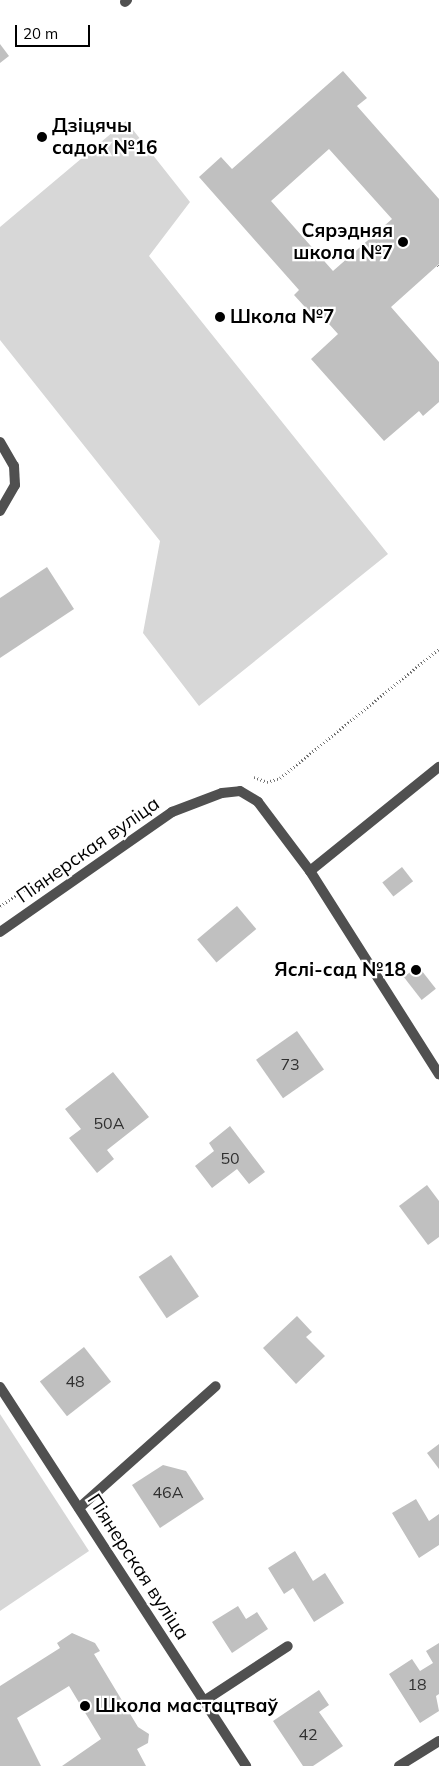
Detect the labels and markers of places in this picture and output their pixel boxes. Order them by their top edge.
place label: Дзіцячы садок №16 [52,115,157,159]
marker: Дзіцячы садок №16 [36,131,48,143]
place label: Сярэдняя школа №7 [293,220,393,264]
marker: Сярэдняя школа №7 [397,236,409,248]
place label: Школа №7 [230,306,334,328]
marker: Школа №7 [214,311,226,323]
place label: Яслі-сад №18 [274,959,406,981]
marker: Яслі-сад №18 [410,964,422,976]
place label: Школа мастацтваў [95,1695,278,1717]
marker: Школа мастацтваў [79,1700,91,1712]

